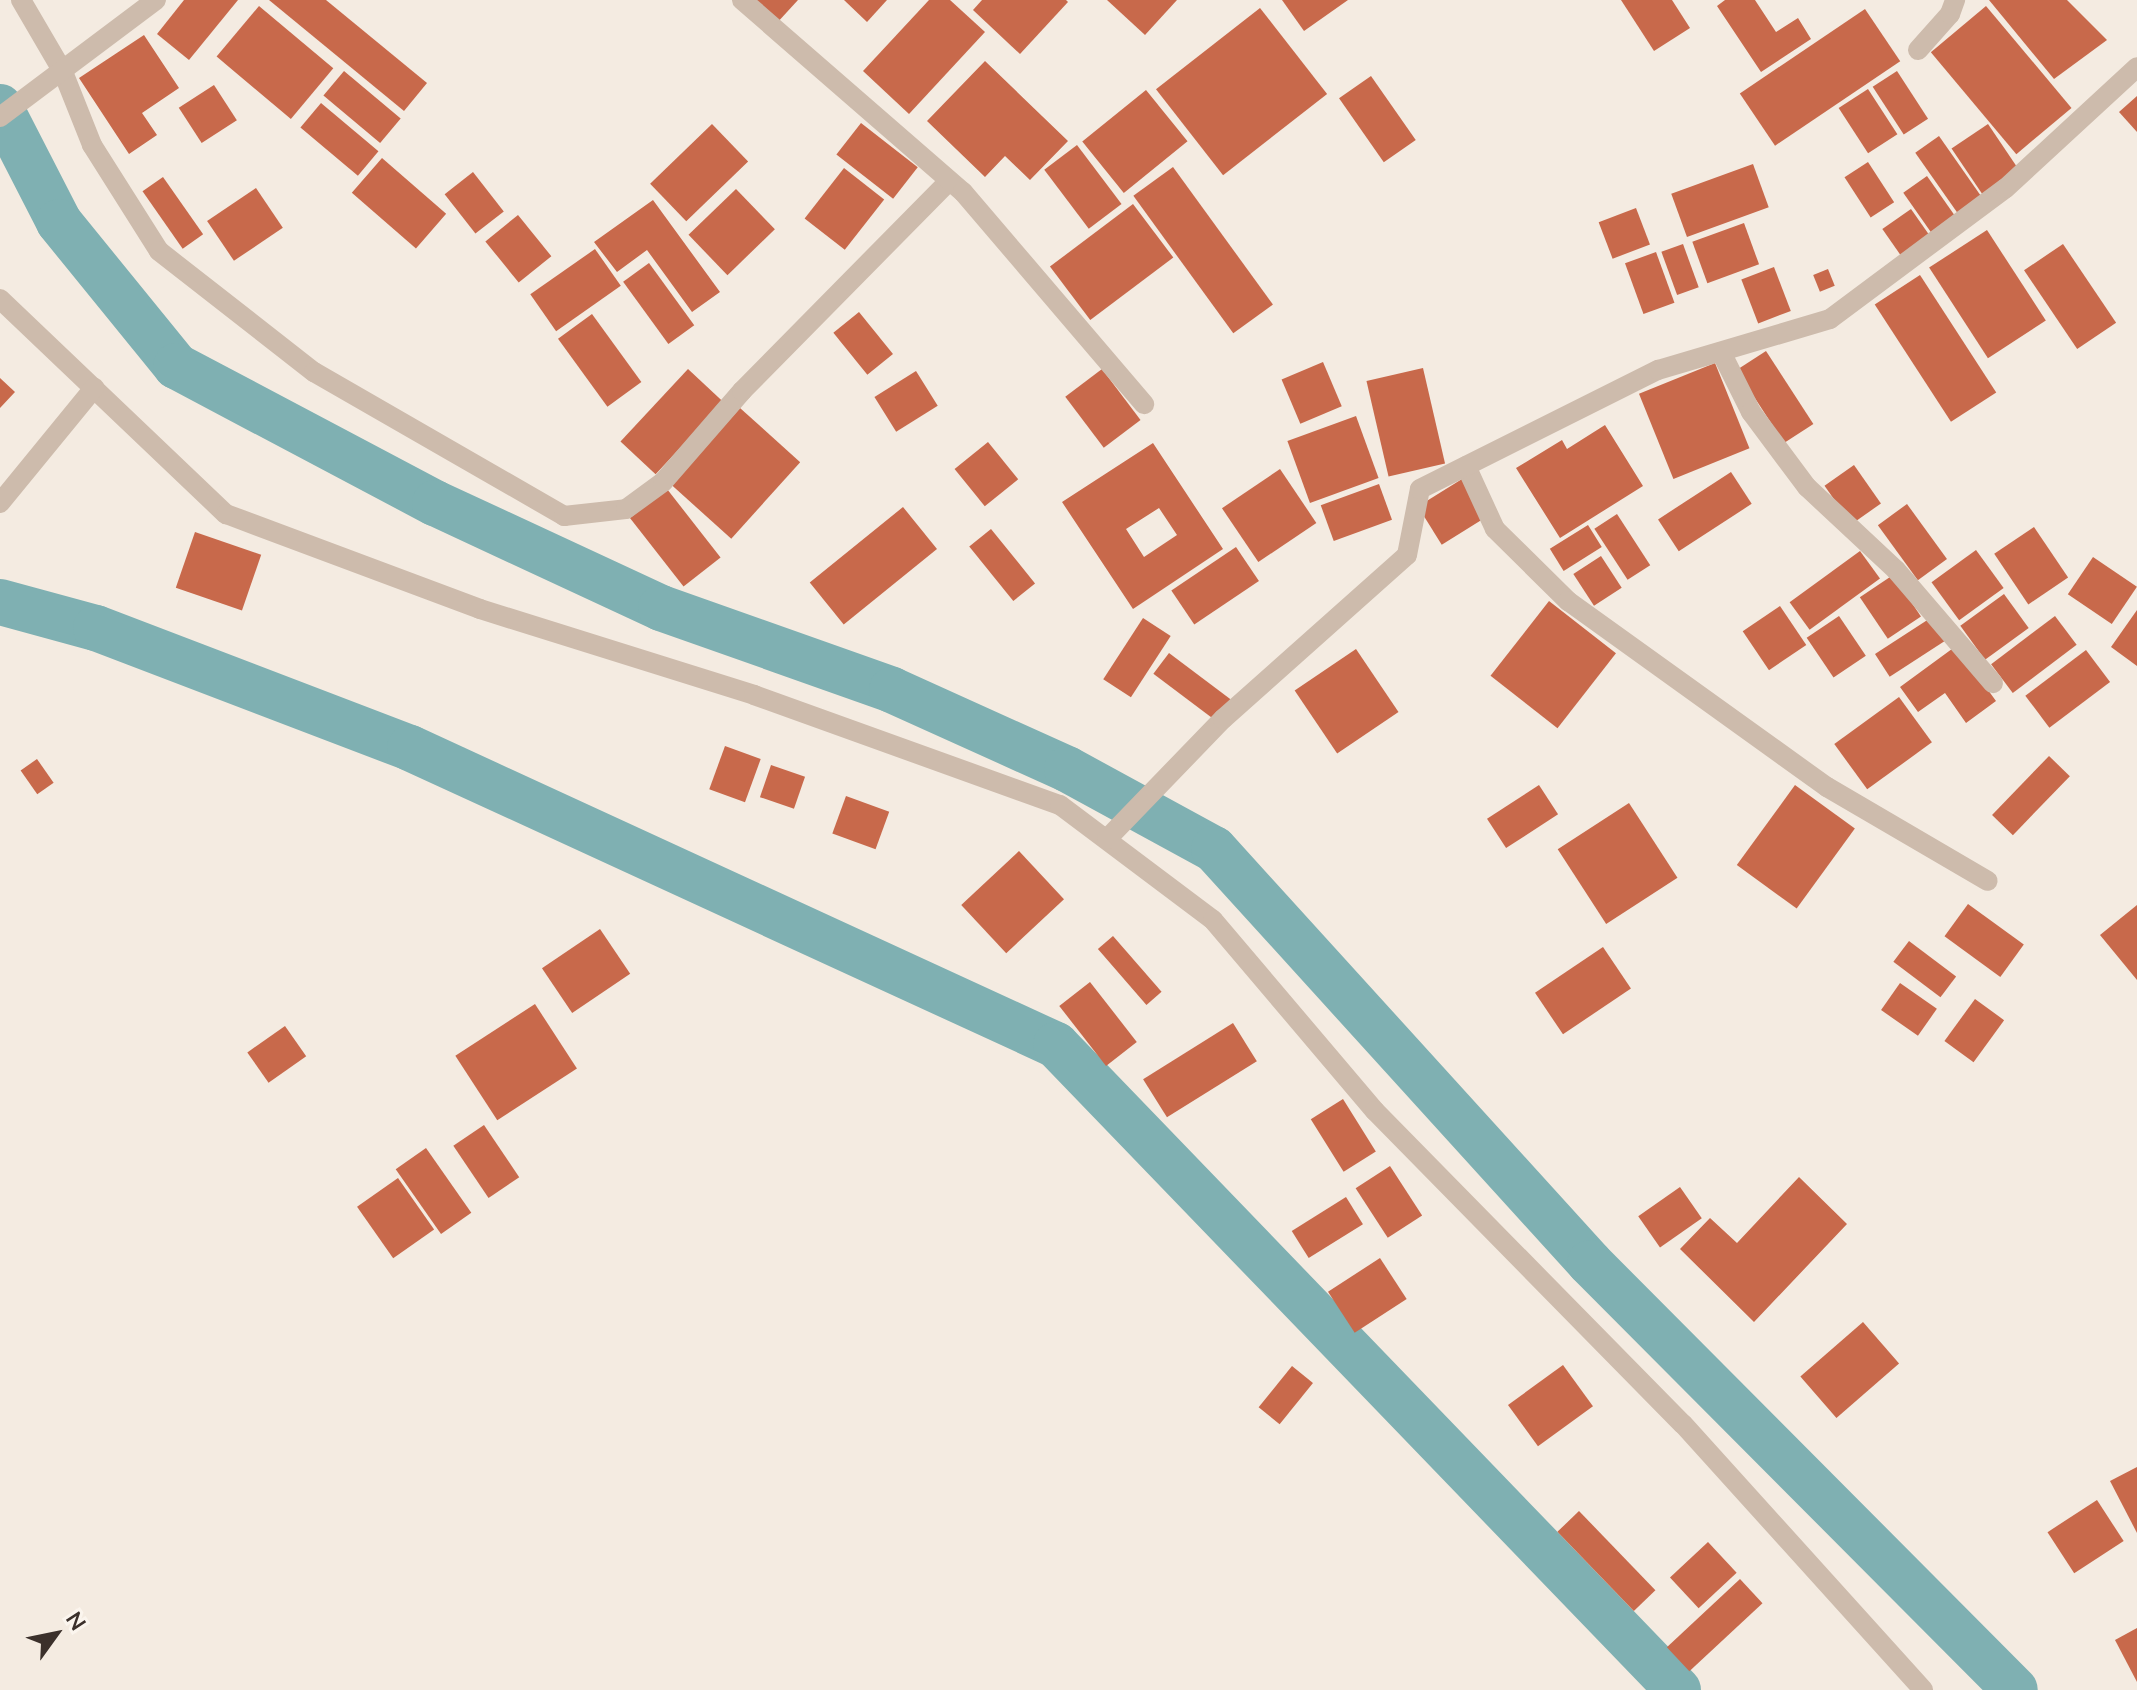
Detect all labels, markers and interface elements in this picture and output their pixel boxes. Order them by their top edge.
north arrow [16,1594,96,1674]
text: N [60,1606,92,1636]

